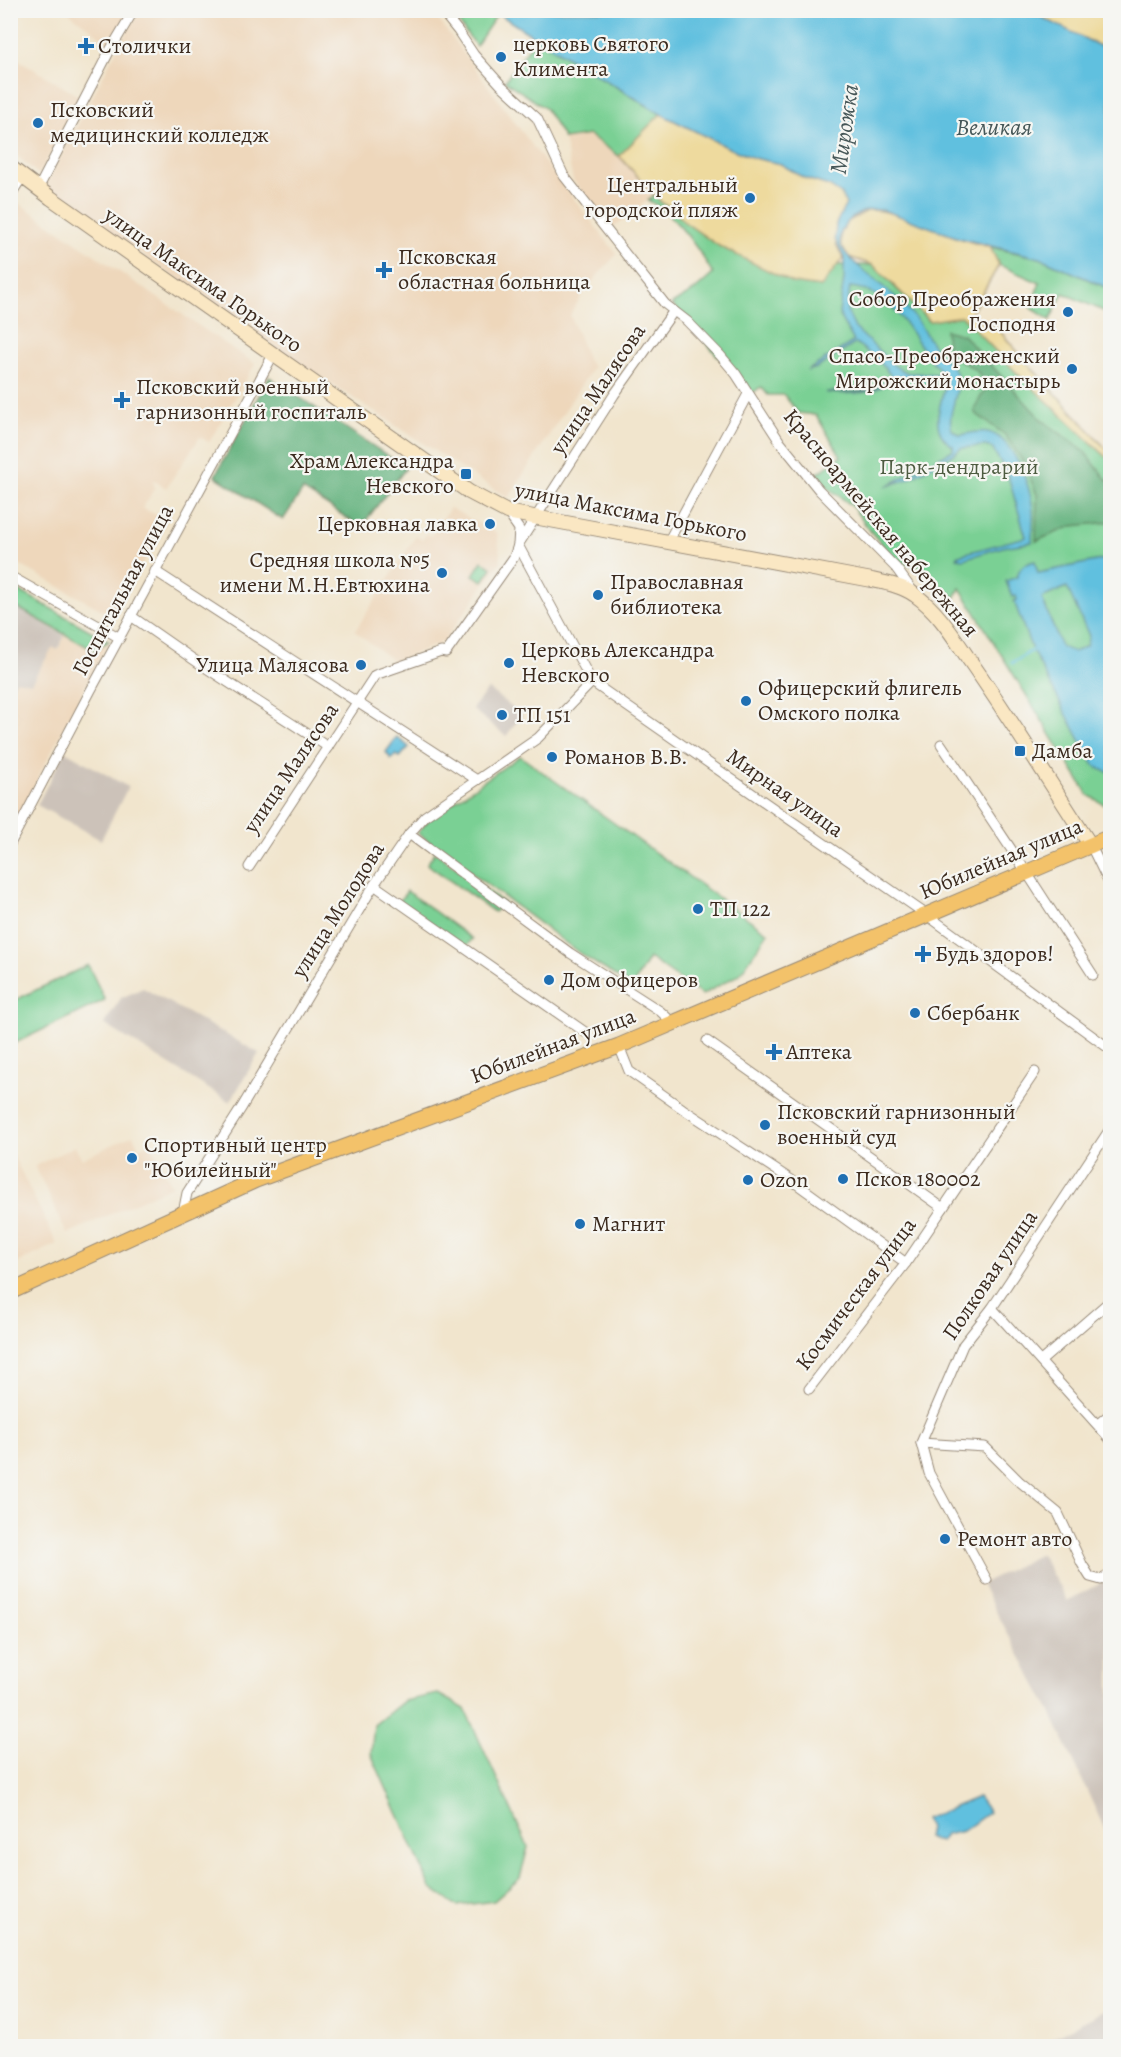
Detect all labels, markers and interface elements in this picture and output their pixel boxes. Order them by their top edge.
place label: церковь Святого Климента [513,29,669,84]
place label: Столички [98,31,191,61]
marker: Столички [79,39,93,53]
marker: церковь Святого Климента [494,50,508,64]
water label: Мирожка [822,82,866,176]
place label: Псковский медицинский колледж [50,95,269,150]
water label: Великая [956,111,1032,143]
marker: Псковский медицинский колледж [31,116,45,130]
place label: Центральный городской пляж [585,170,738,225]
marker: Центральный городской пляж [743,191,757,205]
street label: улица Максима Горького [97,200,308,360]
place label: Псковская областная больница [398,242,591,297]
marker: Псковская областная больница [375,261,393,279]
place label: Собор Преображения Господня [849,284,1056,339]
marker: Собор Преображения Господня [1061,305,1075,319]
street label: улица Малясова [543,317,653,461]
place label: Спасо-Преображенский Мирожский монастырь [829,341,1060,396]
marker: Спасо-Преображенский Мирожский монастырь [1065,362,1079,376]
place label: Псковский военный гарнизонный госпиталь [136,372,367,427]
marker: Псковский военный гарнизонный госпиталь [113,391,131,409]
street label: Красноармейская набережная [776,402,986,644]
place label: Храм Александра Невского [290,446,455,501]
park label: Парк-дендрарий [879,452,1039,482]
marker: Храм Александра Невского [459,467,473,481]
street label: улица Максима Горького [511,475,750,549]
street label: Госпитальная улица [65,498,181,681]
place label: Церковная лавка [318,509,479,539]
marker: Церковная лавка [483,517,497,531]
place label: Средняя школа №5 имени М.Н.Евтюхина [219,545,431,600]
marker: Средняя школа №5 имени М.Н.Евтюхина [435,566,449,580]
place label: Православная библиотека [610,567,744,622]
marker: Православная библиотека [591,588,605,602]
place label: Церковь Александра Невского [521,635,715,690]
place label: Улица Малясова [196,650,350,680]
marker: Церковь Александра Невского [502,656,516,670]
marker: Улица Малясова [354,658,368,672]
place label: Офицерский флигель Омского полка [758,673,962,728]
marker: Офицерский флигель Омского полка [739,694,753,708]
street label: улица Малясова [236,696,346,840]
place label: ТП 151 [514,700,571,730]
marker: ТП 151 [495,708,509,722]
place label: Дамба [1032,736,1093,766]
street label: Мирная улица [720,741,850,845]
place label: Романов В.В. [564,742,688,772]
marker: Дамба [1013,744,1027,758]
marker: Романов В.В. [545,750,559,764]
street label: Юбилейная улица [915,811,1088,907]
street label: улица Молодова [284,836,392,984]
place label: ТП 122 [710,894,770,924]
marker: ТП 122 [691,902,705,916]
place label: Будь здоров! [935,939,1054,969]
marker: Будь здоров! [916,947,930,961]
place label: Дом офицеров [561,965,698,995]
marker: Дом офицеров [542,973,556,987]
place label: Сбербанк [927,998,1020,1028]
street label: Юбилейная улица [466,1000,641,1091]
marker: Сбербанк [908,1006,922,1020]
place label: Аптека [785,1037,853,1067]
marker: Аптека [767,1045,781,1059]
place label: Псковский гарнизонный военный суд [777,1097,1016,1152]
marker: Псковский гарнизонный военный суд [758,1118,772,1132]
place label: Спортивный центр "Юбилейный" [144,1130,327,1185]
marker: Спортивный центр "Юбилейный" [125,1151,139,1165]
place label: Псков 180002 [855,1164,980,1194]
place label: Ozon [760,1165,808,1195]
marker: Псков 180002 [836,1172,850,1186]
marker: Ozon [741,1173,755,1187]
street label: Полковая улица [935,1203,1045,1346]
place label: Магнит [592,1209,665,1239]
street label: Космическая улица [789,1211,924,1377]
marker: Магнит [573,1217,587,1231]
place label: Ремонт авто [957,1524,1072,1554]
marker: Ремонт авто [938,1532,952,1546]

